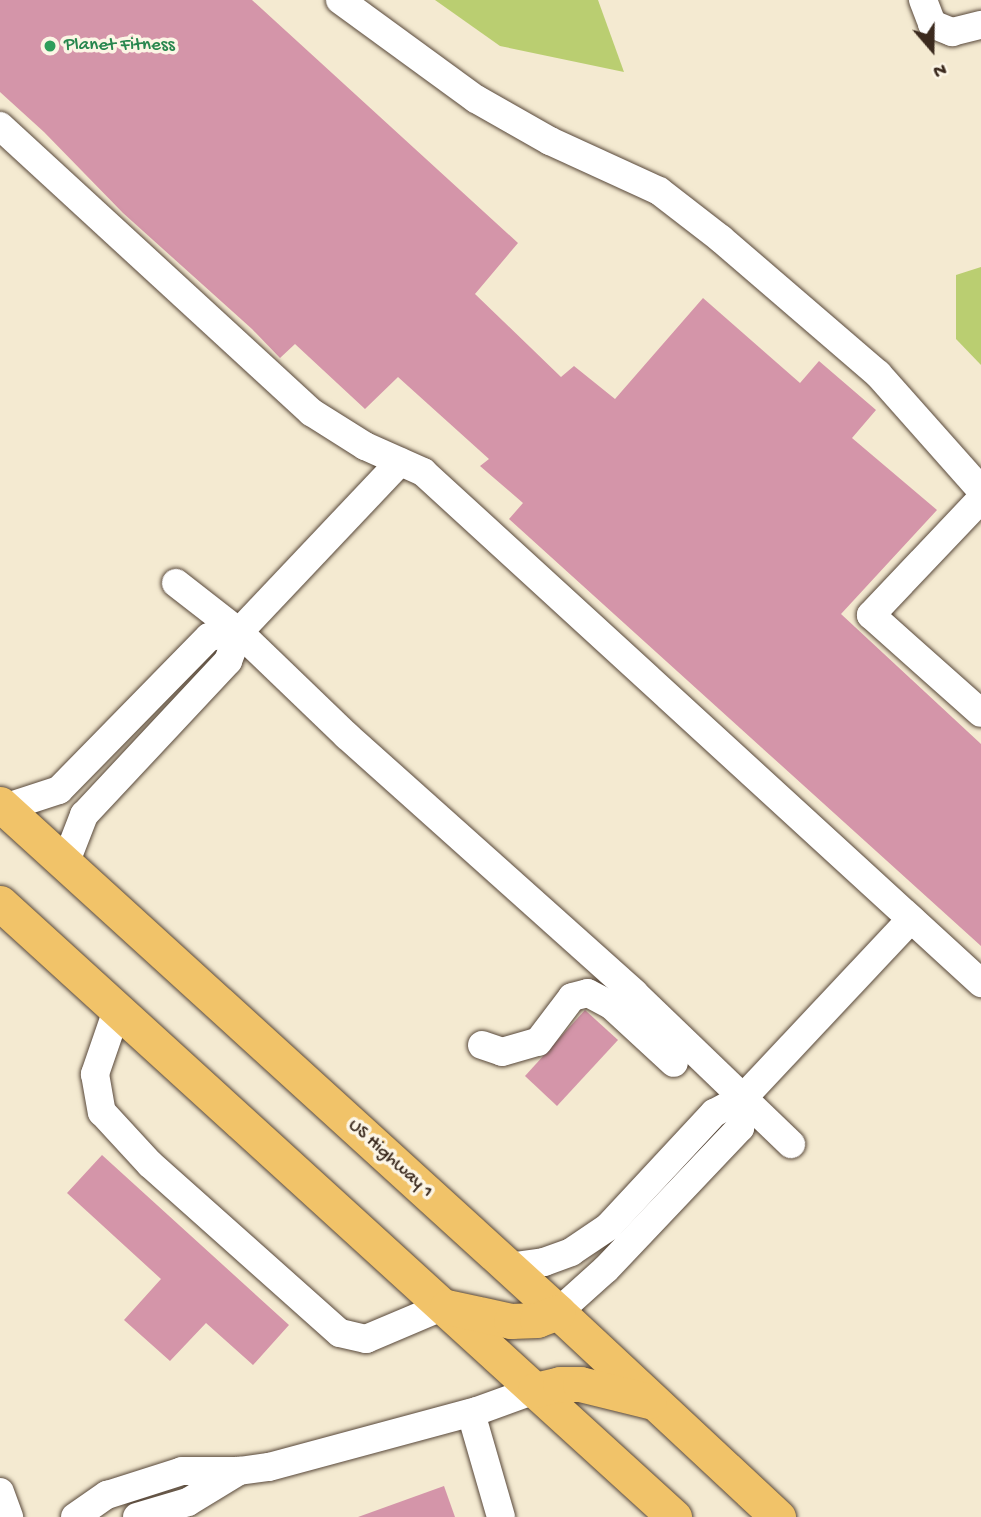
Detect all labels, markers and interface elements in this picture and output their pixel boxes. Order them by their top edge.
north arrow [897,14,967,84]
place label: Planet Fitness [64,35,175,57]
marker: Planet Fitness [42,38,58,54]
text: N [930,56,949,82]
street label: US Highway 1 [343,1115,437,1203]

